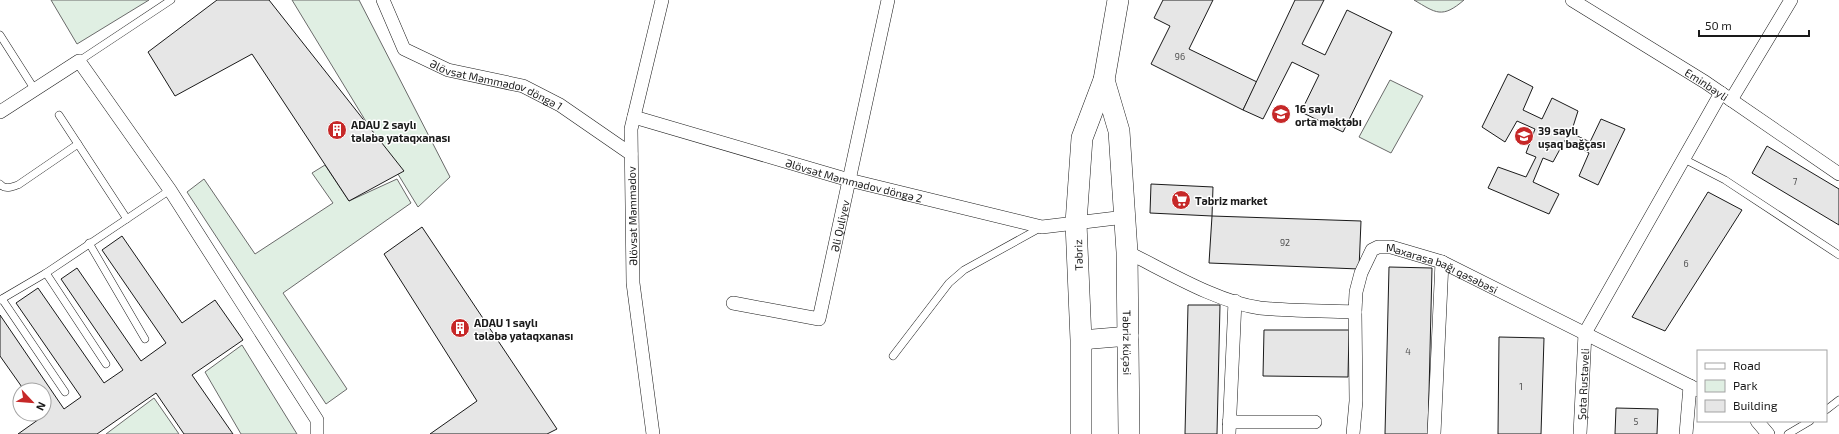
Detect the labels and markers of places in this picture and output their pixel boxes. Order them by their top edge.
place label: 16 saylı orta məktəbı [1295,102,1362,128]
school or university icon: 16 saylı orta məktəbı [1270,103,1292,125]
place label: ADAU 2 saylı tələbə yataqxanası [351,118,450,145]
building icon: ADAU 2 saylı tələbə yataqxanası [326,119,348,141]
place label: 39 saylı uşaq bağçası [1538,124,1605,151]
school or university icon: 39 saylı uşaq bağçası [1513,125,1535,147]
supermarket icon: Təbriz market [1170,189,1192,211]
place label: Təbriz market [1195,194,1268,207]
place label: ADAU 1 saylı tələbə yataqxanası [474,316,573,343]
building icon: ADAU 1 saylı tələbə yataqxanası [449,317,471,339]

